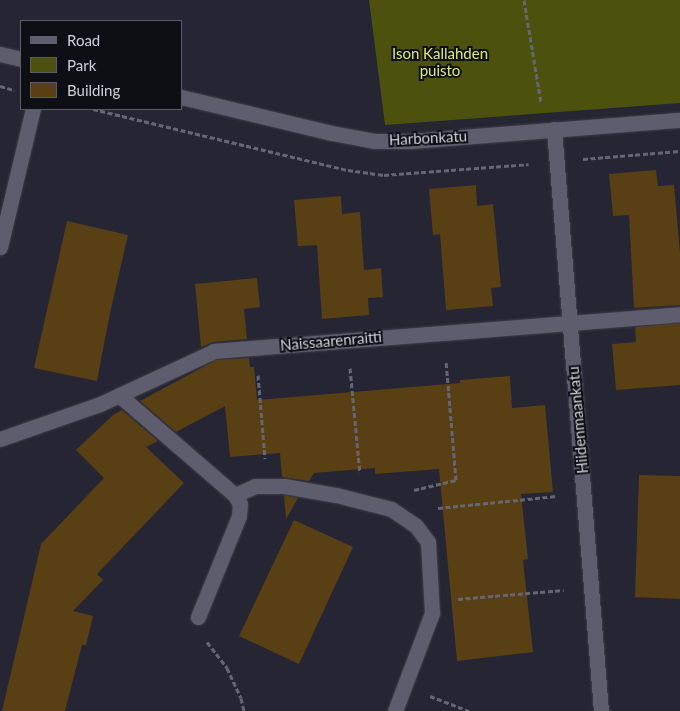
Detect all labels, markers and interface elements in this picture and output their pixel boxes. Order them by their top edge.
legend [20,20,182,110]
text: Road [67,31,100,49]
park label: Ison Kallahden puisto [392,44,488,79]
text: Park [67,56,96,74]
text: Building [67,81,120,99]
street label: Harbonkatu [389,127,467,149]
street label: Naissaarenraitti [279,328,383,354]
street label: Hiidenmaankatu [564,366,592,474]

